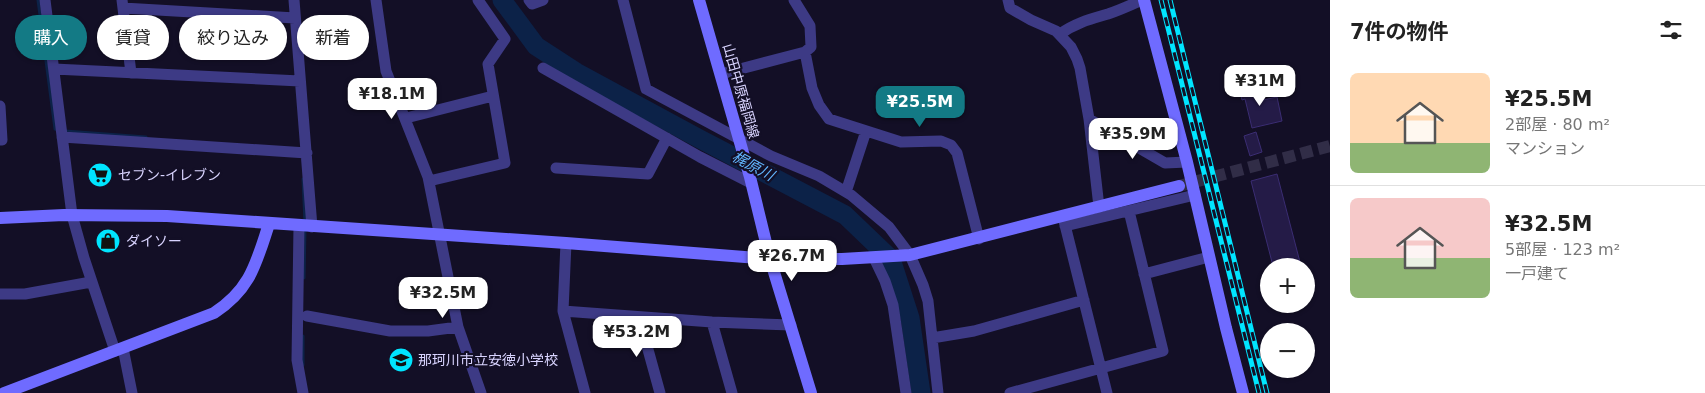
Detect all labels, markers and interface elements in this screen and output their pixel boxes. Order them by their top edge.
chip: 購入 [15,15,87,60]
chip: 賃貸 [97,15,169,60]
chip: 絞り込み [179,15,287,60]
chip: 新着 [297,15,369,60]
icon: filters [1657,16,1685,44]
text: 7件の物件 [1350,20,1449,44]
street label: 山田中原福岡線 [720,42,762,140]
pin: ¥31M [1230,64,1290,107]
text: ¥31M [1235,71,1285,90]
pin: ¥18.1M [351,78,433,120]
text: ¥18.1M [359,84,425,103]
pin: ¥25.5M [879,86,961,128]
text: ¥25.5M [1505,87,1592,111]
text: ¥25.5M [887,92,953,111]
icon: home [1390,93,1450,153]
text: 2部屋 · 80 m² [1505,115,1610,134]
pin: ¥35.9M [1092,118,1174,160]
text: ¥35.9M [1100,124,1166,143]
text: マンション [1505,139,1585,158]
water label: 梶原川 [729,147,779,185]
supermarket icon: セブン-イレブン [87,162,113,188]
place label: セブン-イレブン [118,167,221,183]
text: ¥32.5M [1505,212,1592,236]
icon: home [1390,218,1450,278]
shop icon: ダイソー [95,228,121,254]
place label: ダイソー [126,233,182,249]
pin: ¥26.7M [751,240,833,282]
text: 5部屋 · 123 m² [1505,240,1620,259]
text: ¥26.7M [759,246,825,265]
map controls [1260,258,1315,378]
button: + [1260,258,1315,313]
text: 一戸建て [1505,264,1569,283]
pin: ¥32.5M [402,276,484,319]
text: ¥32.5M [410,283,476,302]
pin: ¥53.2M [596,316,678,358]
text: ¥53.2M [604,322,670,341]
button: − [1260,323,1315,378]
school or university icon: 那珂川市立安徳小学校 [388,347,414,373]
place label: 那珂川市立安徳小学校 [418,352,558,368]

